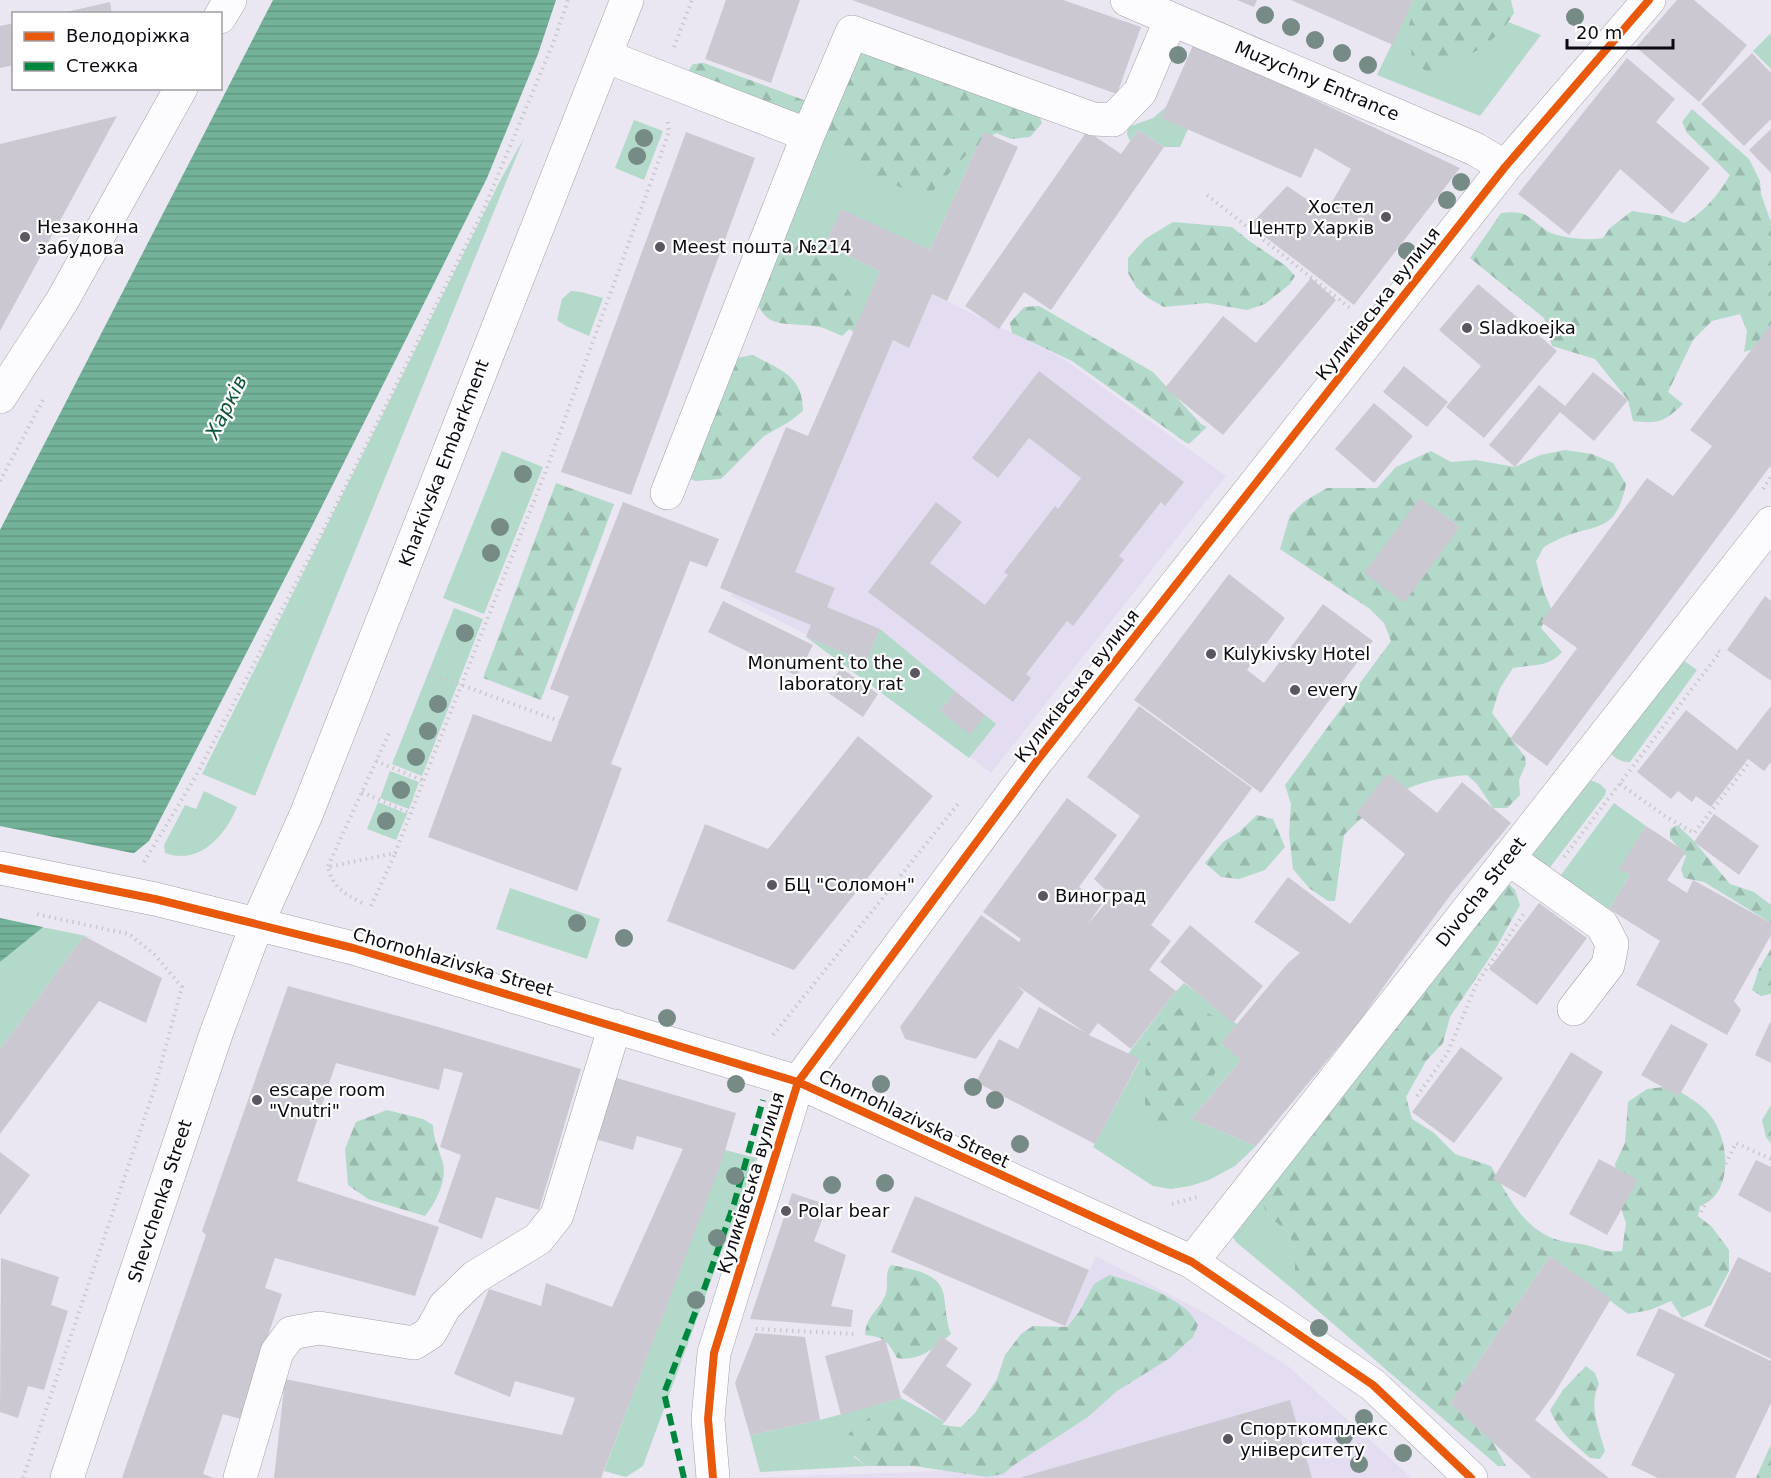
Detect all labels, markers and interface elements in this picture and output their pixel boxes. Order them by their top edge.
legend [12,12,222,90]
scale bar [1567,12,1674,50]
text: 20 m [1576,22,1622,43]
text: Велодоріжка [66,25,190,46]
street label: Muzychny Entrance [1232,36,1403,125]
text: Стежка [66,55,138,76]
place label: Хостел Центр Харків [1248,196,1374,238]
marker: Хостел Центр Харків [1379,210,1393,224]
place label: Незаконна забудова [37,216,139,258]
street label: Куликівська вулиця [1311,223,1444,385]
marker: Незаконна забудова [18,230,32,244]
place label: Meest пошта №214 [672,236,851,257]
marker: Meest пошта №214 [653,240,667,254]
place label: Sladkoejka [1479,317,1576,338]
marker: Sladkoejka [1460,321,1474,335]
street label: Kharkivska Embarkment [394,356,493,569]
water label: Харків [199,371,252,444]
street label: Куликівська вулиця [1010,605,1143,767]
place label: Kulykivsky Hotel [1223,643,1370,664]
marker: Kulykivsky Hotel [1204,647,1218,661]
place label: Monument to the laboratory rat [748,652,903,694]
marker: Monument to the laboratory rat [908,666,922,680]
place label: every [1307,679,1358,700]
marker: every [1288,683,1302,697]
street label: Divocha Street [1431,833,1530,951]
place label: БЦ "Соломон" [784,874,915,895]
marker: БЦ "Соломон" [765,878,779,892]
place label: Виноград [1055,885,1146,906]
marker: Виноград [1036,889,1050,903]
street label: Chornohlazivska Street [350,923,556,1000]
street label: Chornohlazivska Street [816,1065,1013,1172]
place label: escape room "Vnutri" [269,1079,385,1121]
street label: Куликівська вулиця [713,1090,788,1276]
marker: escape room "Vnutri" [250,1093,264,1107]
street label: Shevchenka Street [123,1117,196,1285]
place label: Polar bear [798,1200,890,1221]
marker: Polar bear [779,1204,793,1218]
place label: Спорткомплекс університету [1240,1418,1388,1460]
marker: Спорткомплекс університету [1221,1432,1235,1446]

